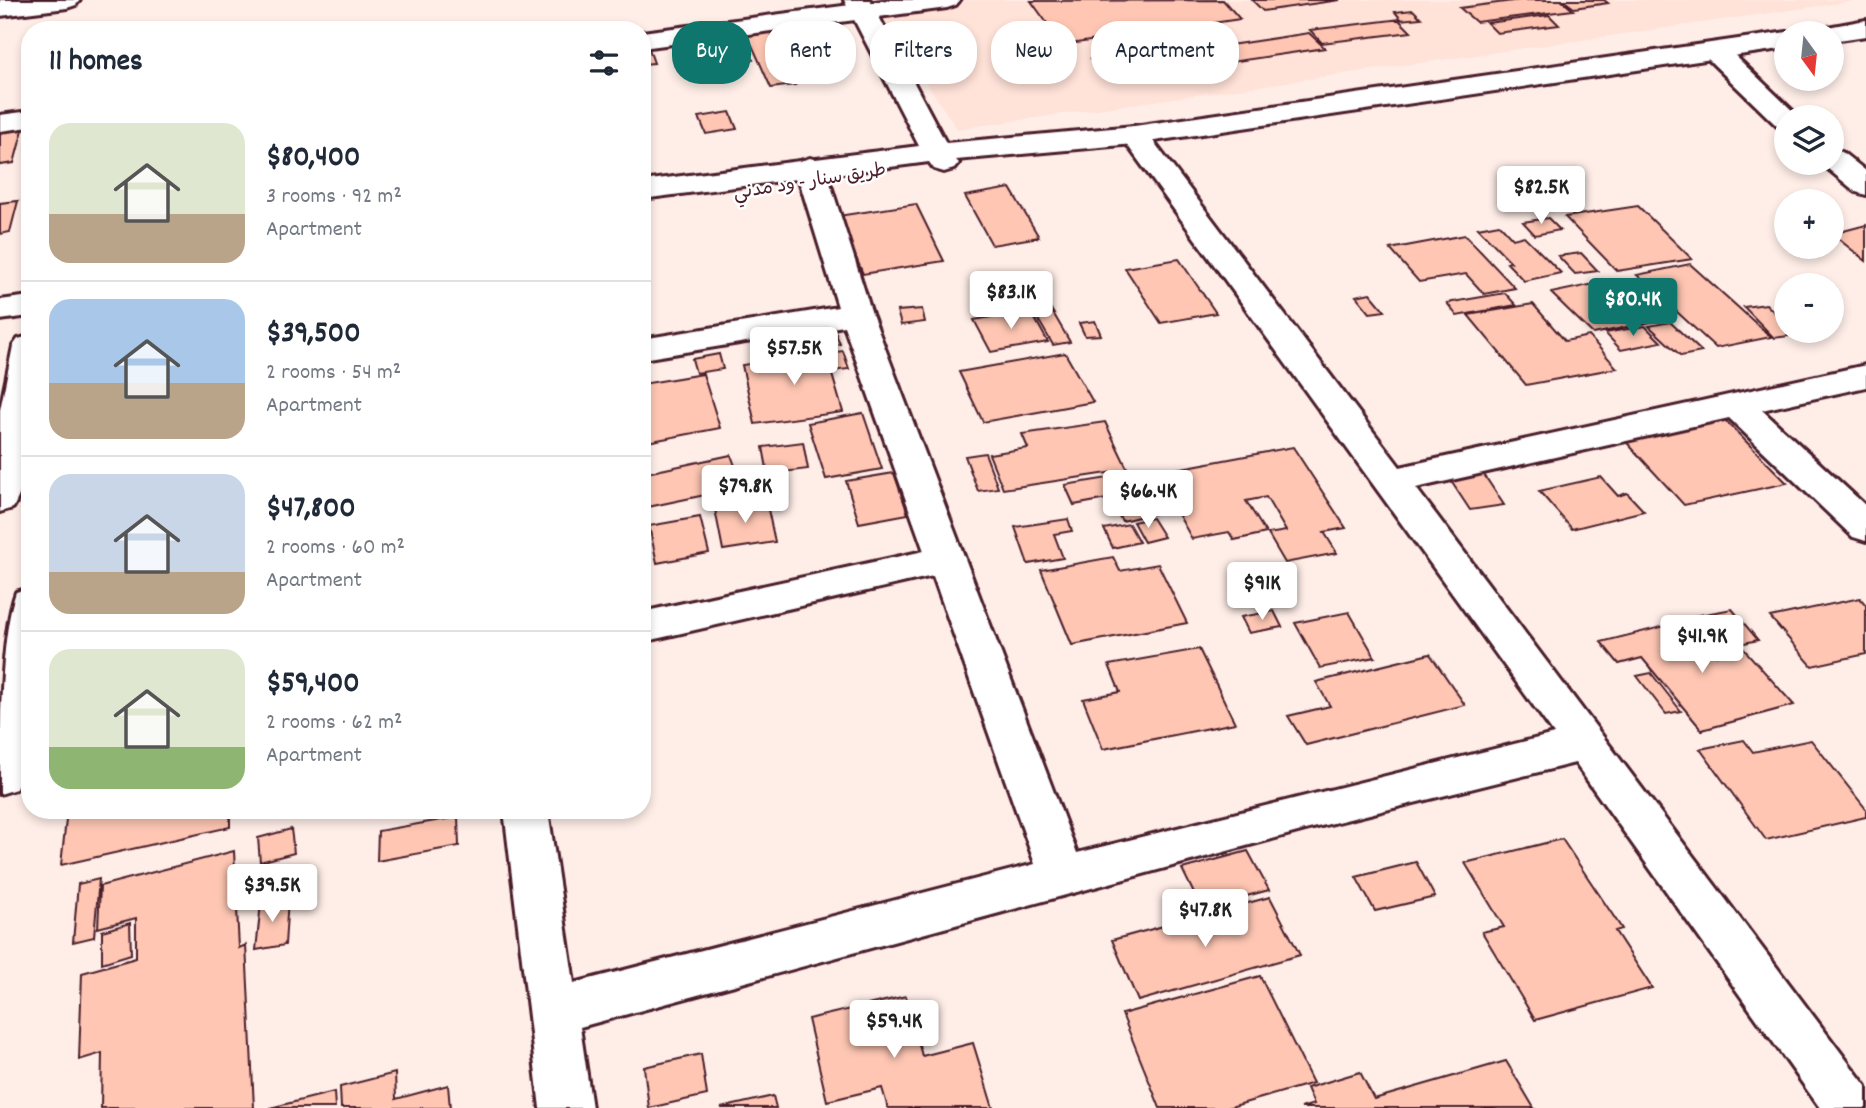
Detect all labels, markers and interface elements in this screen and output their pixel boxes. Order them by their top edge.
chip: Buy [672,21,751,84]
chip: Rent [765,21,856,84]
chip: Filters [870,21,977,84]
chip: New [991,21,1077,84]
chip: Apartment [1091,21,1239,84]
north arrow [1774,21,1844,91]
map controls [1774,21,1844,343]
text: 11 homes [49,42,143,85]
icon: filters [585,44,623,82]
button: layers [1774,105,1844,175]
text: $80,400 [266,138,360,181]
icon: home [105,151,189,235]
street label: طريق سنار - ود مدني [732,158,888,208]
pin: $82.5K [1484,166,1598,226]
text: $82.5K [1513,172,1569,205]
text: 3 rooms · 92 m² [266,181,402,214]
button: + [1774,189,1844,259]
text: Apartment [266,214,362,247]
pin: $83.1K [954,272,1068,331]
button: − [1774,273,1844,343]
text: $83.1K [986,277,1036,310]
pin: $80.4K [1576,278,1690,338]
text: $80.4K [1604,284,1662,317]
text: $39,500 [266,314,361,357]
icon: home [105,327,189,411]
pin: $57.5K [737,328,851,387]
text: $57.5K [766,333,822,366]
text: 2 rooms · 54 m² [266,357,401,390]
text: Apartment [266,390,362,423]
pin: $79.8K [688,466,802,525]
pin: $66.4K [1091,470,1205,530]
text: $79.8K [718,471,772,504]
text: $66.4K [1119,476,1177,509]
text: $47,800 [266,489,356,532]
icon: home [105,502,189,586]
text: 2 rooms · 60 m² [266,532,405,565]
pin: $91K [1221,562,1303,622]
text: Apartment [266,565,362,598]
text: $91K [1243,568,1281,601]
pin: $41.9K [1645,616,1759,675]
text: $41.9K [1676,621,1728,654]
text: $59,400 [266,664,360,707]
icon: home [105,677,189,761]
text: 2 rooms · 62 m² [266,707,402,740]
text: Apartment [266,740,362,773]
pin: $39.5K [215,864,329,924]
text: $39.5K [243,870,301,903]
pin: $47.8K [1148,890,1262,949]
text: $47.8K [1178,895,1232,928]
pin: $59.4K [837,1000,951,1060]
text: $59.4K [866,1006,922,1039]

